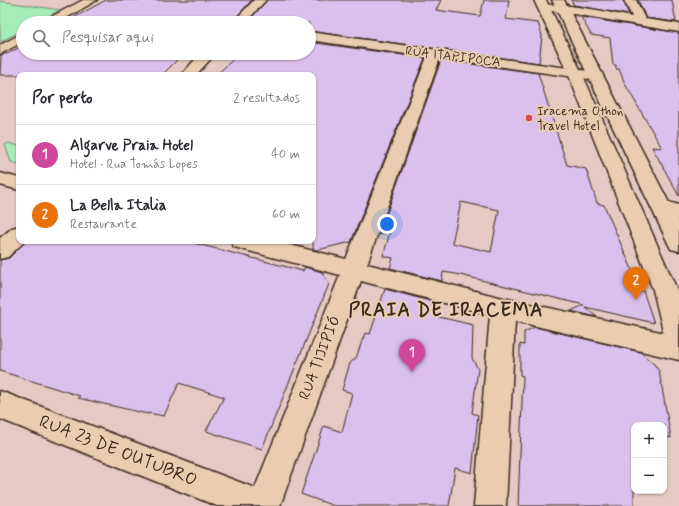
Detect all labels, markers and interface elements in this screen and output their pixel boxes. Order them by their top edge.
search box [16,16,316,60]
icon: search [30,27,52,49]
text: Pesquisar aqui [62,28,154,48]
street label: RUA ITAPIPOCA [404,43,502,71]
text: Por perto [32,87,93,109]
text: 2 resultados [233,90,300,107]
place label: Iracema Othon Travel Hotel [537,103,623,135]
marker: Iracema Othon Travel Hotel [524,113,534,123]
text: Algarve Praia Hotel [70,136,193,156]
text: 1 [42,146,48,163]
text: 40 m [271,146,300,163]
text: Hotel · Rua Tomás Lopes [70,156,198,173]
text: La Bella Italia [70,196,166,216]
text: 2 [42,206,48,223]
text: 60 m [272,206,300,223]
your location [377,214,397,234]
text: Restaurante [70,216,137,233]
pin: 2 [623,267,649,300]
district label: PRAIA DE IRACEMA [349,298,543,323]
street label: RUA TIJIPIÓ [295,313,345,403]
pin: 1 [399,339,425,372]
street label: RUA 23 DE OUTUBRO [35,410,201,492]
map controls [631,422,667,494]
button: + [631,422,667,458]
button: − [631,458,667,494]

